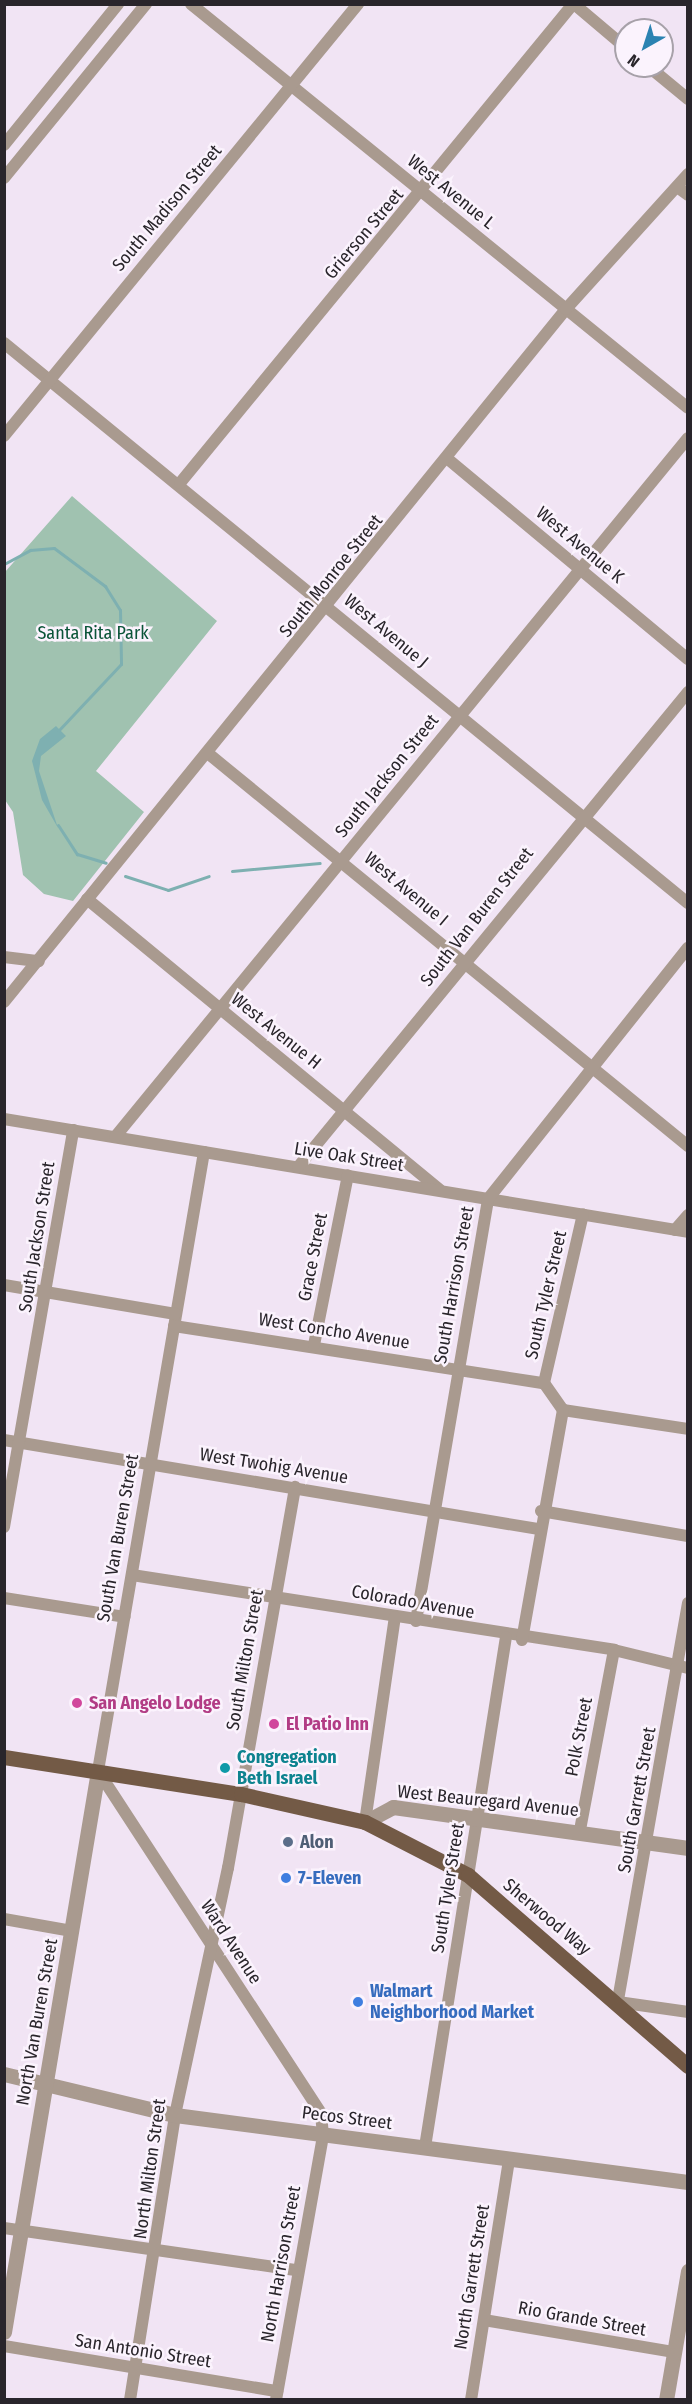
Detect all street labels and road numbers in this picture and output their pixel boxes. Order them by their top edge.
street label: South Madison Street [108,140,226,276]
street label: West Avenue L [403,150,499,234]
street label: Grierson Street [320,184,408,284]
street label: West Avenue K [532,502,628,588]
street label: South Monroe Street [275,510,387,642]
street label: West Avenue J [340,590,432,672]
street label: South Jackson Street [331,710,443,842]
street label: South Van Buren Street [416,843,538,991]
street label: West Avenue I [360,848,452,930]
street label: West Avenue H [227,988,325,1074]
street label: Live Oak Street [293,1138,405,1176]
street label: South Jackson Street [14,1160,60,1314]
street label: South Harrison Street [430,1205,478,1365]
street label: Grace Street [294,1211,332,1303]
street label: South Tyler Street [521,1229,571,1361]
street label: West Concho Avenue [257,1308,411,1354]
street label: West Twohig Avenue [198,1444,350,1488]
street label: South Van Buren Street [93,1452,143,1624]
street label: Colorado Avenue [350,1581,476,1623]
street label: South Milton Street [222,1588,268,1732]
street label: Polk Street [561,1696,597,1778]
street label: South Garrett Street [614,1725,660,1875]
street label: West Beauregard Avenue [396,1781,580,1821]
street label: South Tyler Street [427,1821,469,1955]
street label: Sherwood Way [499,1874,595,1960]
street label: Ward Avenue [196,1896,266,1988]
street label: North Van Buren Street [12,1937,62,2107]
street label: North Milton Street [129,2097,171,2241]
street label: Pecos Street [301,2102,393,2134]
street label: North Harrison Street [257,2184,305,2344]
street label: North Garrett Street [450,2203,494,2351]
street label: Rio Grande Street [516,2297,648,2341]
street label: San Antonio Street [73,2330,213,2372]

